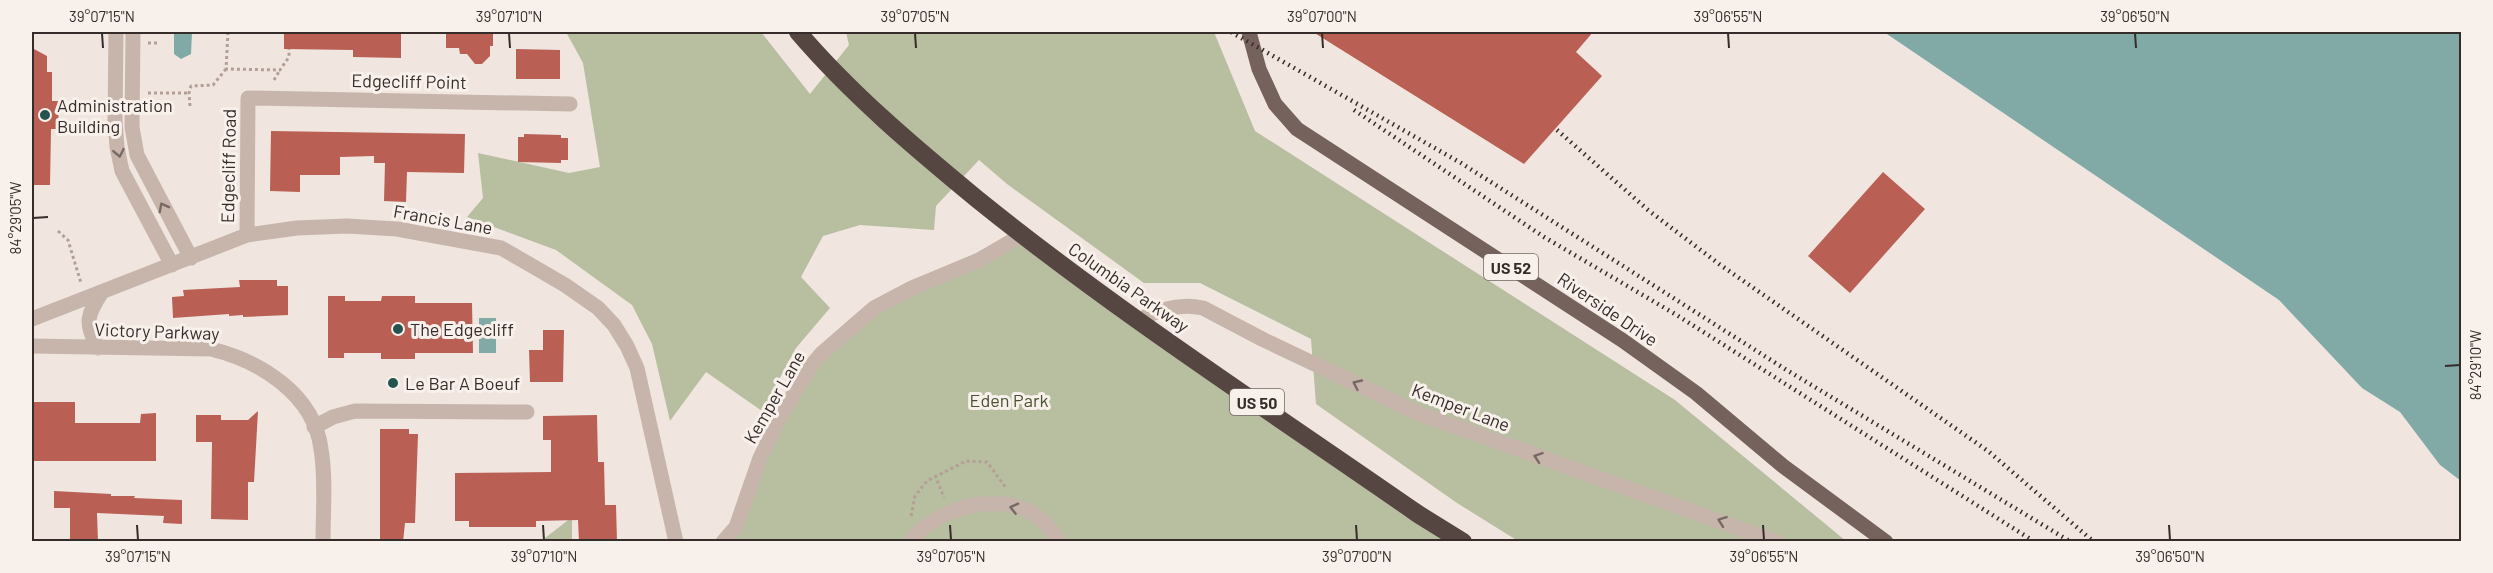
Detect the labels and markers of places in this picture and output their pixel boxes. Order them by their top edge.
place label: Administration Building [57,94,173,137]
marker: Administration Building [38,108,52,122]
place label: The Edgecliff [410,318,514,340]
marker: The Edgecliff [391,322,405,336]
place label: Le Bar A Boeuf [405,372,520,394]
marker: Le Bar A Boeuf [386,376,400,390]

